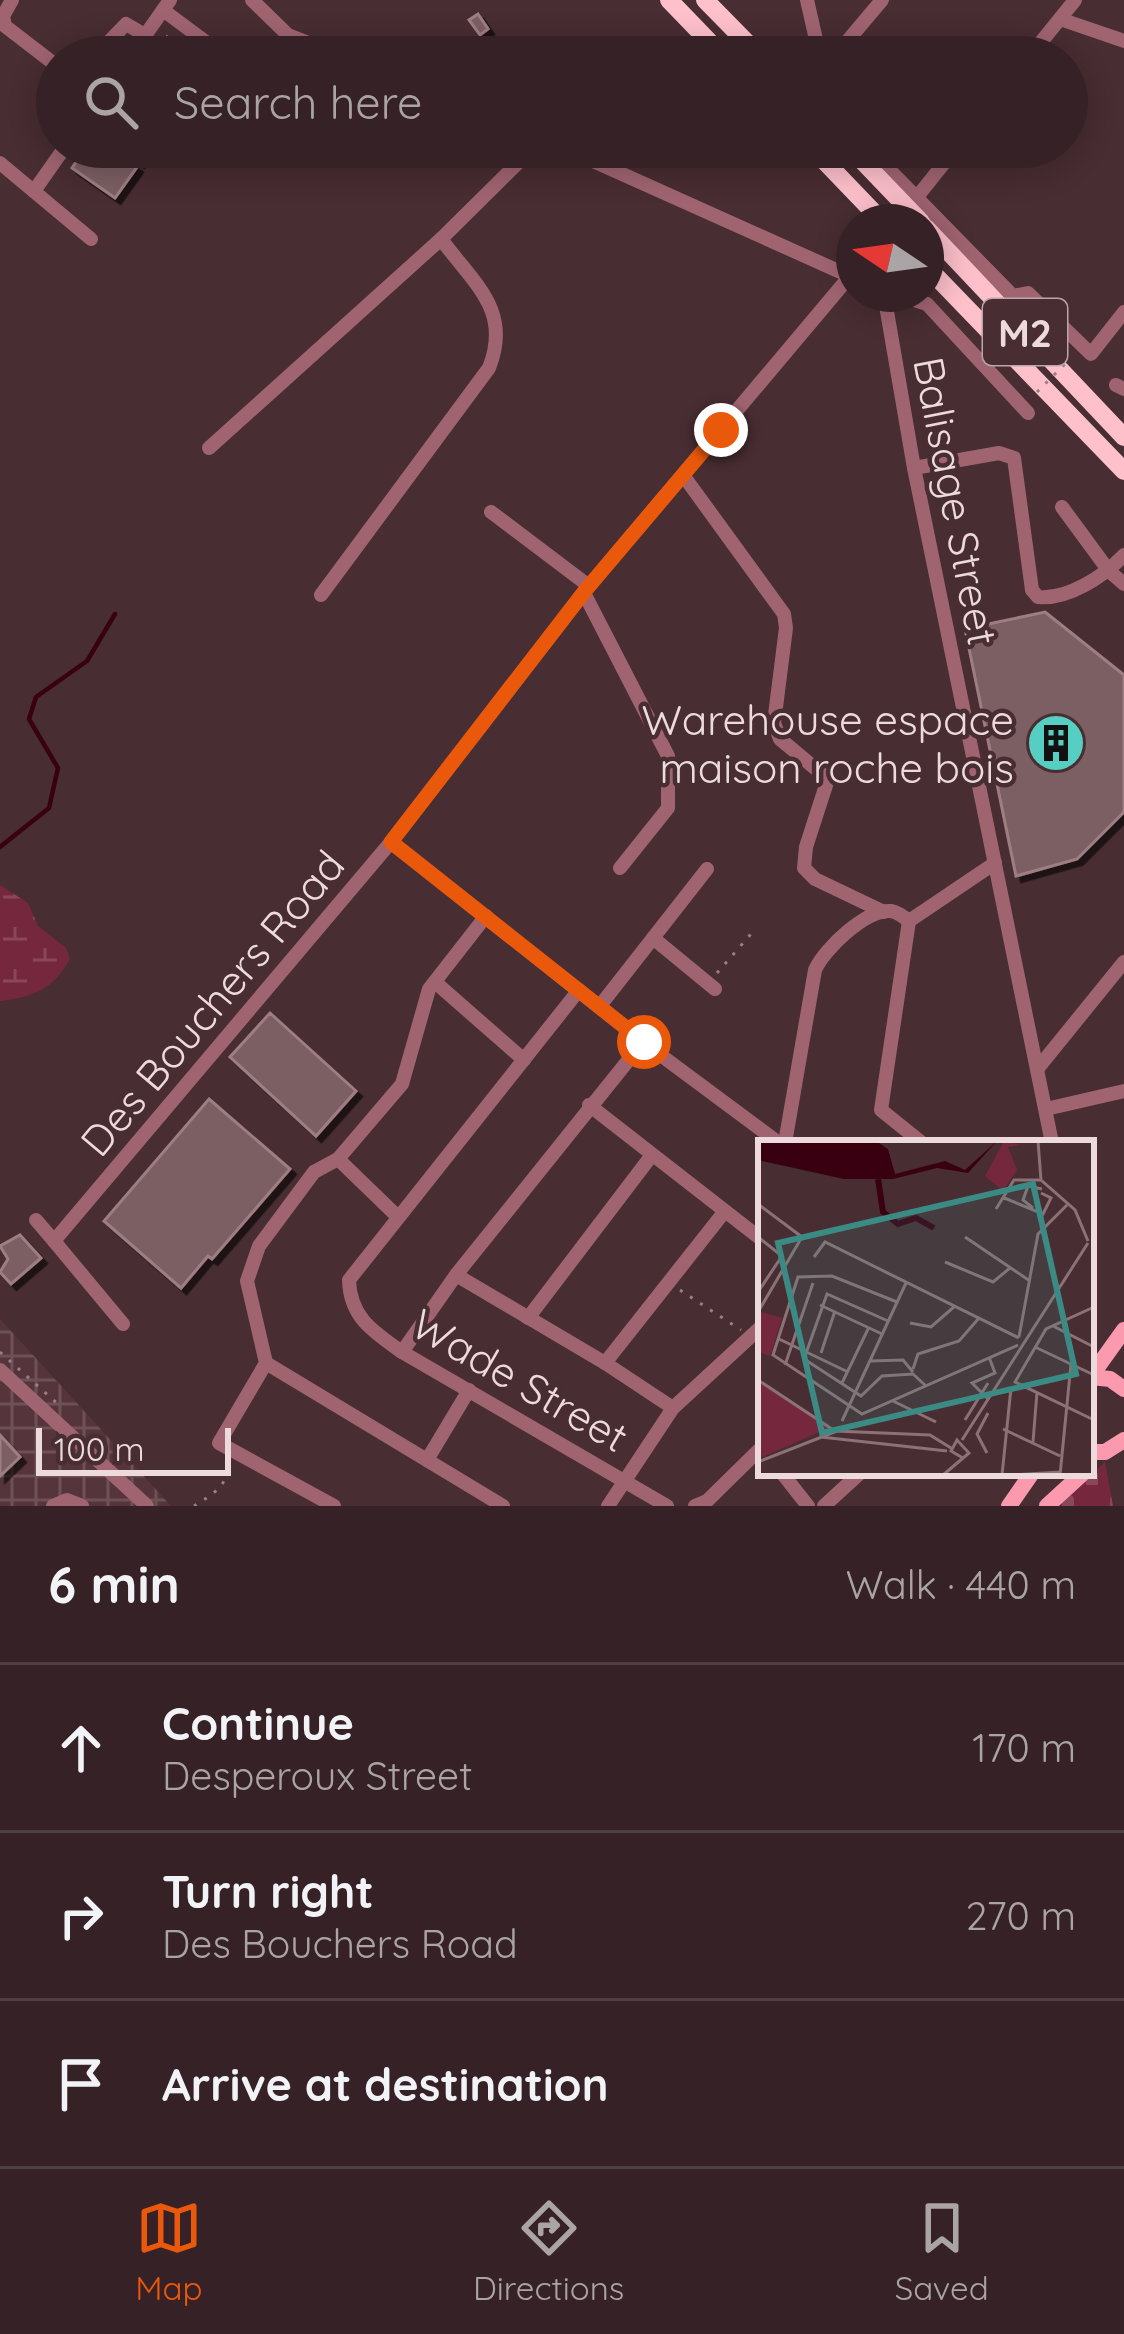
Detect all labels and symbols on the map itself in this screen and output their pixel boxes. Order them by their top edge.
north arrow [836,204,944,312]
road number: M2 [983,299,1067,365]
street label: Balisage Street [902,352,1010,650]
route end [694,403,748,457]
place label: Warehouse espace maison roche bois [642,693,1014,794]
building icon: Warehouse espace maison roche bois [1025,712,1087,774]
street label: Des Bouchers Road [69,839,355,1167]
route start [617,1015,671,1069]
inset map [758,1140,1094,1476]
street label: Wade Street [402,1297,638,1463]
scale bar [36,1422,231,1475]

